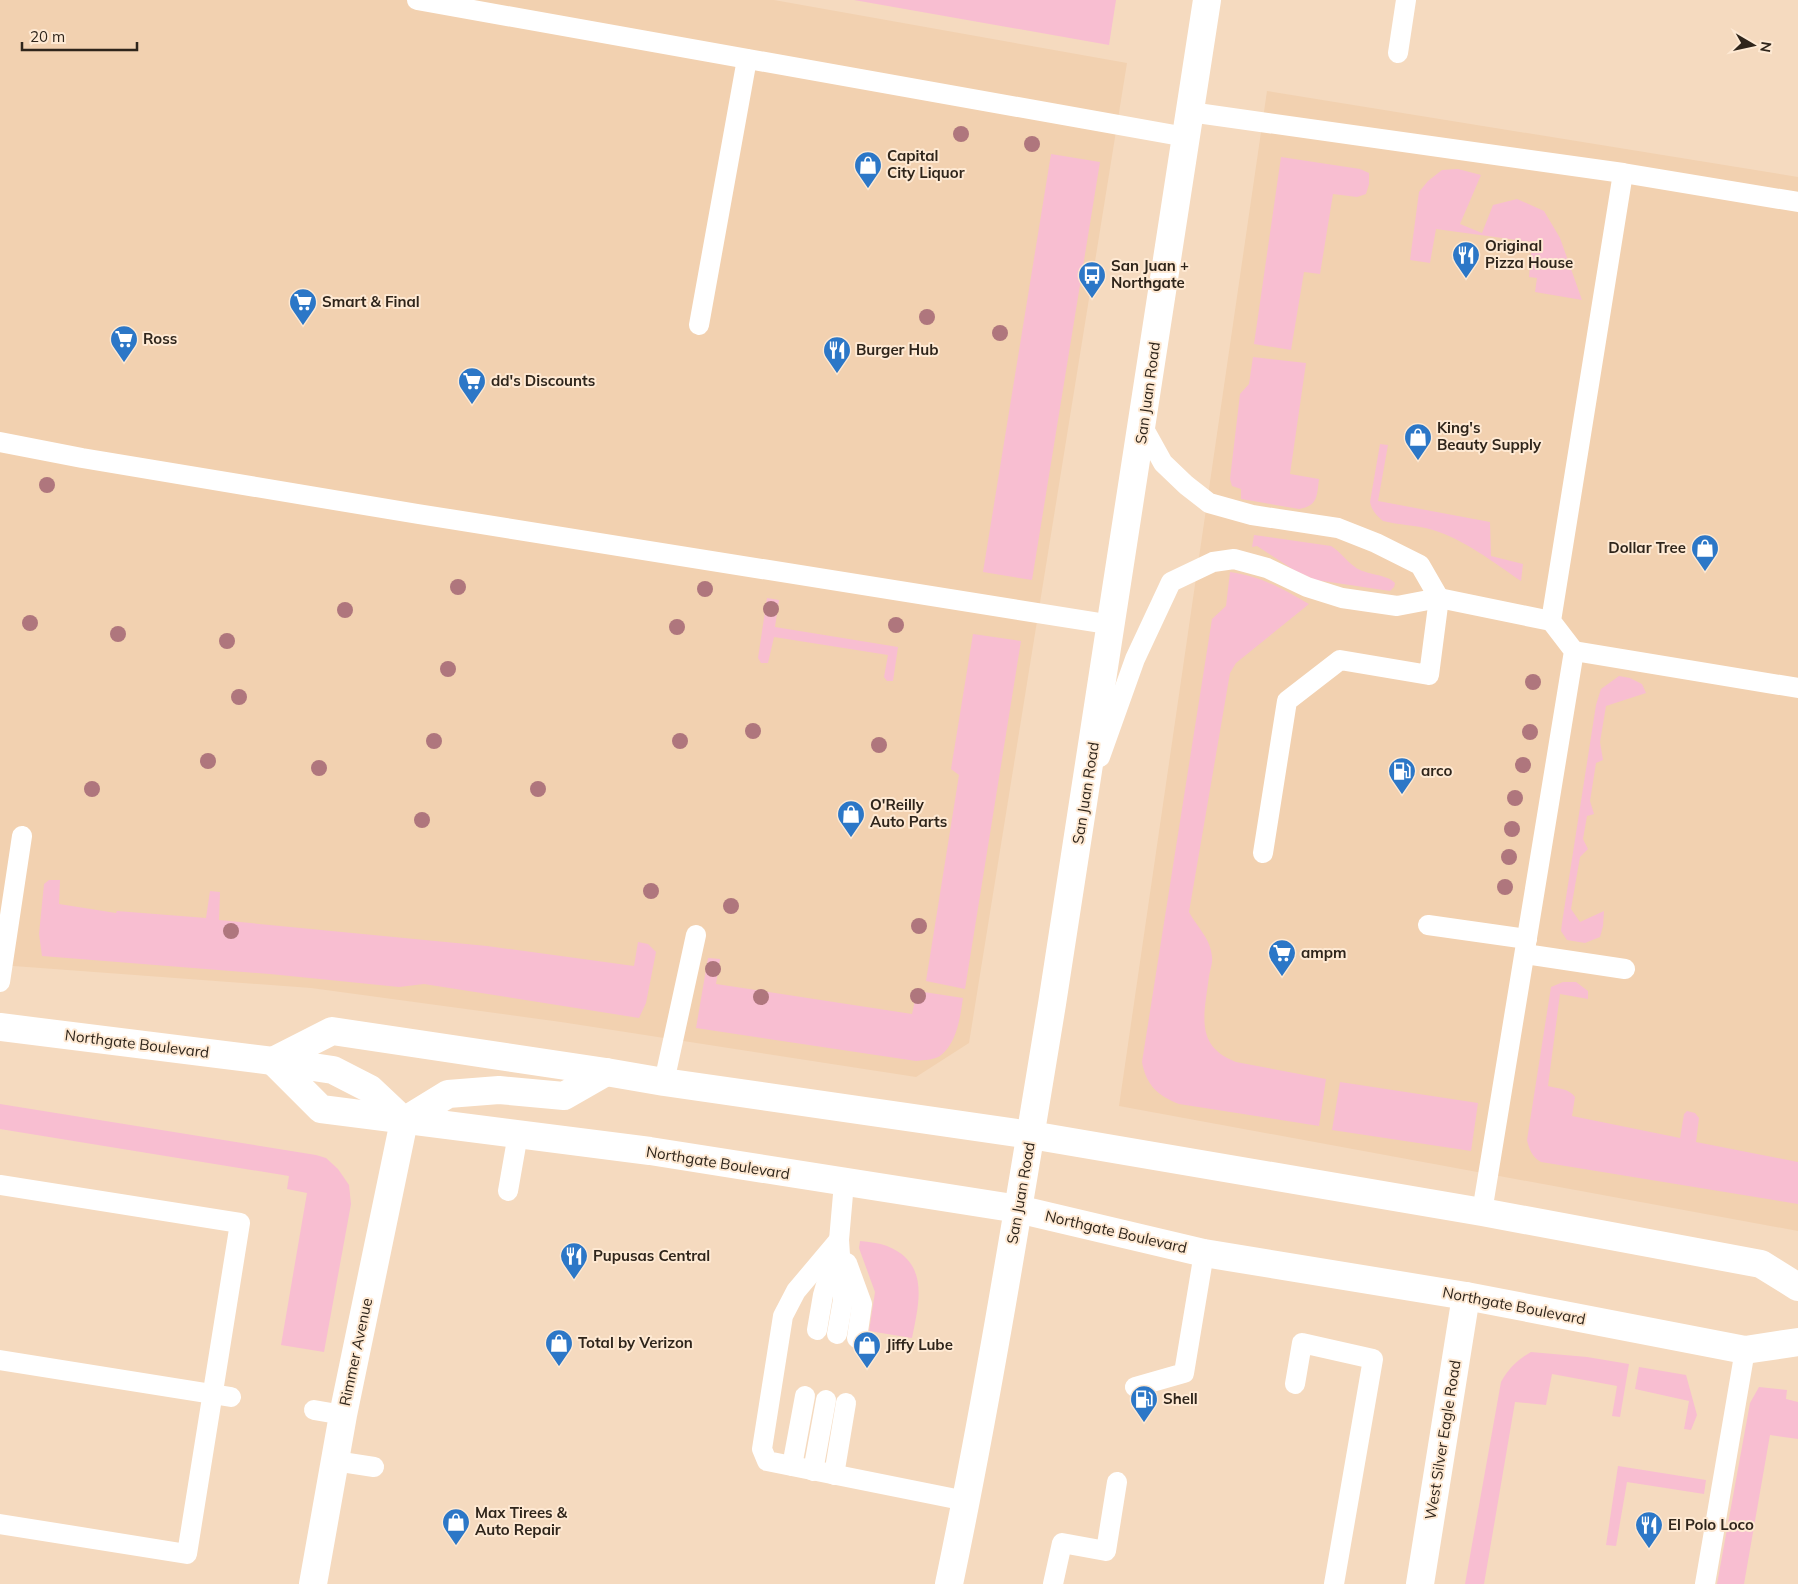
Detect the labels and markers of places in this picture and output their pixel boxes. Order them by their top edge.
place label: Capital City Liquor [887,146,965,182]
shop icon: Capital City Liquor [853,150,883,189]
place label: Original Pizza House [1485,236,1573,272]
restaurant icon: Original Pizza House [1451,240,1481,279]
place label: San Juan + Northgate [1111,256,1189,292]
bus stop icon: San Juan + Northgate [1077,260,1107,299]
supermarket icon: Smart & Final [288,287,318,326]
place label: Smart & Final [322,292,420,311]
supermarket icon: Ross [109,324,139,363]
place label: Ross [143,329,177,348]
restaurant icon: Burger Hub [822,335,852,374]
place label: Burger Hub [856,340,938,359]
supermarket icon: dd's Discounts [457,366,487,405]
place label: dd's Discounts [491,371,595,390]
place label: King's Beauty Supply [1437,418,1542,454]
shop icon: King's Beauty Supply [1403,422,1433,461]
shop icon: Dollar Tree [1690,533,1720,572]
place label: Dollar Tree [1608,538,1686,557]
fuel station icon: arco [1387,756,1417,795]
place label: arco [1421,761,1452,780]
place label: O'Reilly Auto Parts [870,795,947,831]
shop icon: O'Reilly Auto Parts [836,799,866,838]
supermarket icon: ampm [1267,938,1297,977]
place label: ampm [1301,943,1347,962]
restaurant icon: Pupusas Central [559,1241,589,1280]
place label: Pupusas Central [593,1246,710,1265]
shop icon: Total by Verizon [544,1328,574,1367]
shop icon: Jiffy Lube [852,1330,882,1369]
place label: Total by Verizon [578,1333,693,1352]
place label: Jiffy Lube [886,1335,953,1354]
fuel station icon: Shell [1129,1384,1159,1423]
place label: Shell [1163,1389,1198,1408]
place label: Max Tirees & Auto Repair [475,1503,568,1539]
shop icon: Max Tirees & Auto Repair [441,1507,471,1546]
restaurant icon: El Polo Loco [1634,1510,1664,1549]
place label: El Polo Loco [1668,1515,1754,1534]

